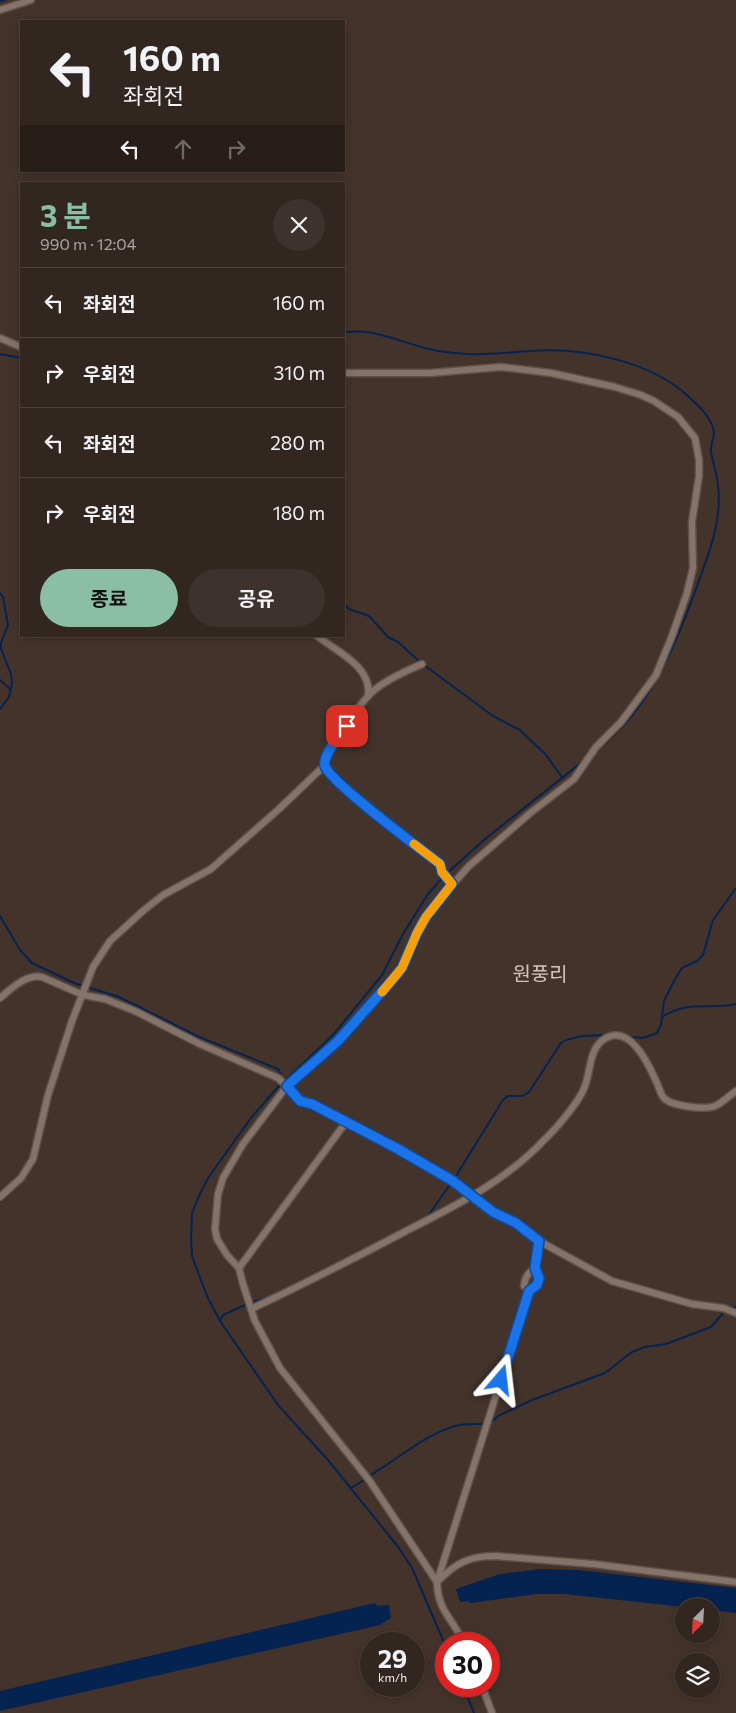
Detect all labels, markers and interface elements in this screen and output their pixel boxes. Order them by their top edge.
text: 160 m [123,35,221,78]
icon: left [40,40,105,105]
text: 좌회전 [123,82,184,109]
icon: left [116,135,144,163]
icon: ahead [169,135,197,163]
icon: right [222,135,250,163]
text: 3 분 [40,196,91,233]
button: close [273,199,325,251]
text: 990 m · 12:04 [40,234,136,253]
icon: left [40,289,68,317]
text: 160 m [273,291,325,314]
text: 좌회전 [83,292,135,315]
icon: right [40,359,68,387]
text: 310 m [273,361,325,384]
text: 우회전 [83,362,135,385]
icon: left [40,429,68,457]
text: 280 m [270,431,325,454]
text: 좌회전 [83,432,135,455]
icon: right [40,499,68,527]
text: 180 m [273,501,325,524]
text: 우회전 [83,502,135,525]
button: 종료 [40,569,178,627]
button: 공유 [188,569,325,627]
pin [326,705,368,747]
icon: arrive [333,712,361,740]
district label: 원풍리 [512,961,568,985]
position arrow [474,1353,526,1405]
north arrow [675,1598,720,1642]
map controls [675,1598,720,1698]
speed limit sign: 30 [435,1632,500,1697]
text: 29 [378,1643,407,1673]
button: layers [675,1653,720,1698]
text: km/h [378,1670,407,1684]

